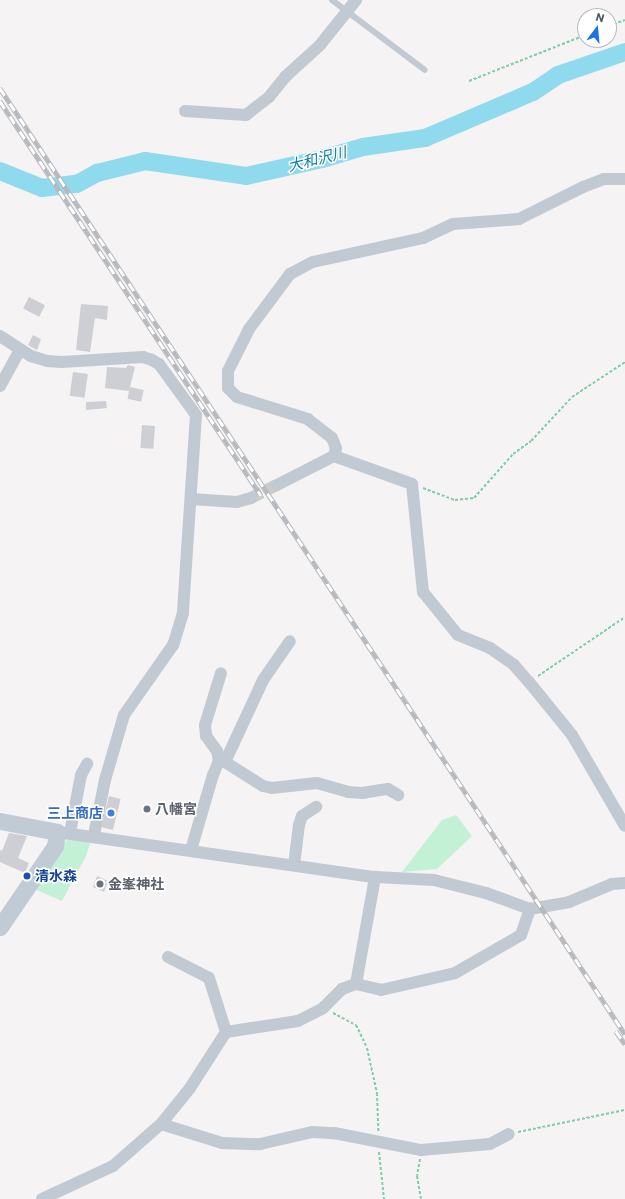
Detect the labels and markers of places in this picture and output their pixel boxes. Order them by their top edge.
place label: 八幡宮 [155,801,197,817]
marker: 八幡宮 [142,804,152,814]
place label: 三上商店 [47,805,103,821]
marker: 三上商店 [106,808,116,818]
place label: 清水森 [35,868,77,884]
marker: 清水森 [22,871,32,881]
place label: 金峯神社 [108,876,164,892]
marker: 金峯神社 [95,879,105,889]

